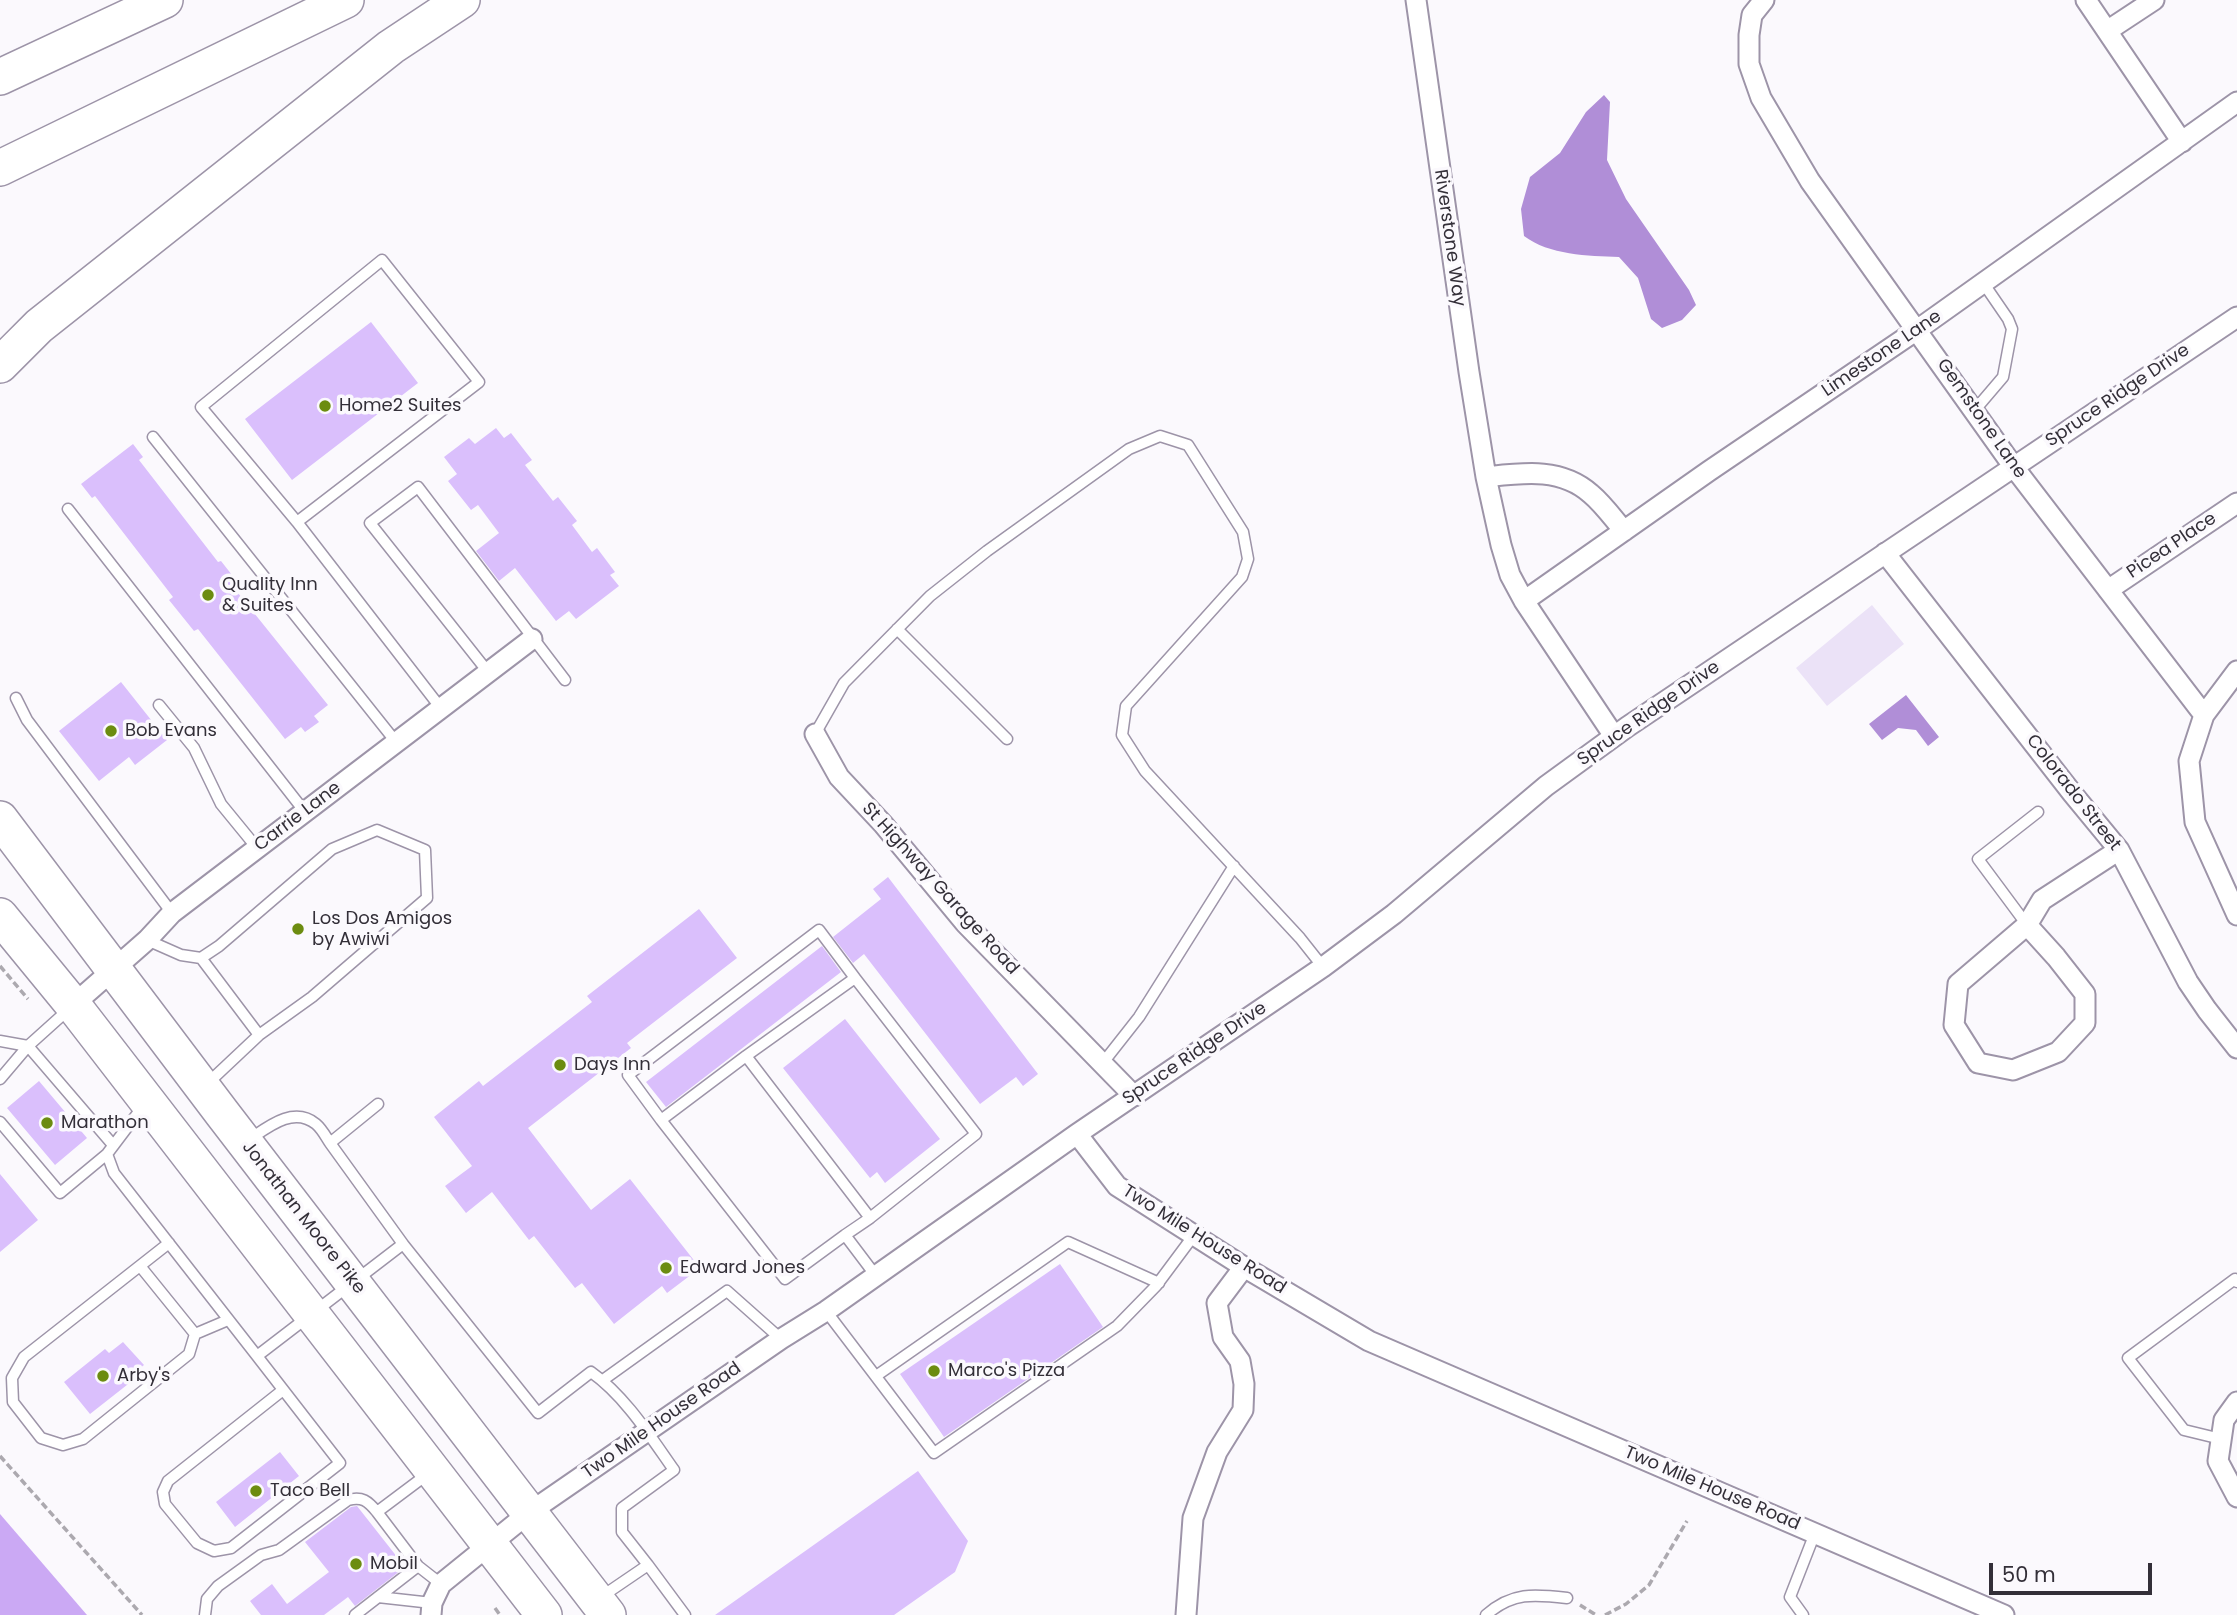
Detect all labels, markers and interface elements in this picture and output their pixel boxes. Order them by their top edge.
street label: Riverstone Way [1429,168,1469,308]
street label: Limestone Lane [1818,306,1946,402]
street label: Spruce Ridge Drive [2042,340,2194,452]
street label: Gemstone Lane [1932,355,2030,483]
place label: Home2 Suites [339,395,461,417]
marker: Home2 Suites [317,398,333,414]
street label: Picea Place [2123,508,2221,584]
place label: Quality Inn & Suites [222,574,318,616]
marker: Quality Inn & Suites [200,587,216,603]
street label: Spruce Ridge Drive [1574,657,1724,771]
place label: Bob Evans [125,720,217,742]
marker: Bob Evans [103,723,119,739]
street label: Colorado Street [2021,731,2125,855]
street label: Carrie Lane [251,778,345,856]
street label: St Highway Garage Road [857,798,1023,980]
place label: Los Dos Amigos by Awiwi [312,908,452,950]
marker: Los Dos Amigos by Awiwi [290,921,306,937]
street label: Spruce Ridge Drive [1119,998,1271,1110]
place label: Days Inn [574,1054,651,1076]
marker: Days Inn [552,1057,568,1073]
place label: Marathon [61,1112,149,1134]
marker: Marathon [39,1115,55,1131]
street label: Jonathan Moore Pike [237,1137,369,1299]
street label: Two Mile House Road [1118,1181,1290,1299]
place label: Edward Jones [680,1257,805,1279]
marker: Edward Jones [658,1260,674,1276]
street label: Two Mile House Road [578,1358,746,1484]
place label: Marco's Pizza [948,1360,1065,1382]
marker: Marco's Pizza [926,1363,942,1379]
place label: Arby's [117,1365,170,1387]
marker: Arby's [95,1368,111,1384]
street label: Two Mile House Road [1621,1442,1803,1536]
place label: Taco Bell [270,1480,350,1502]
marker: Taco Bell [248,1483,264,1499]
scale bar [1992,1548,2155,1592]
place label: Mobil [370,1553,418,1575]
marker: Mobil [348,1556,364,1572]
text: 50 m [2002,1560,2056,1589]

